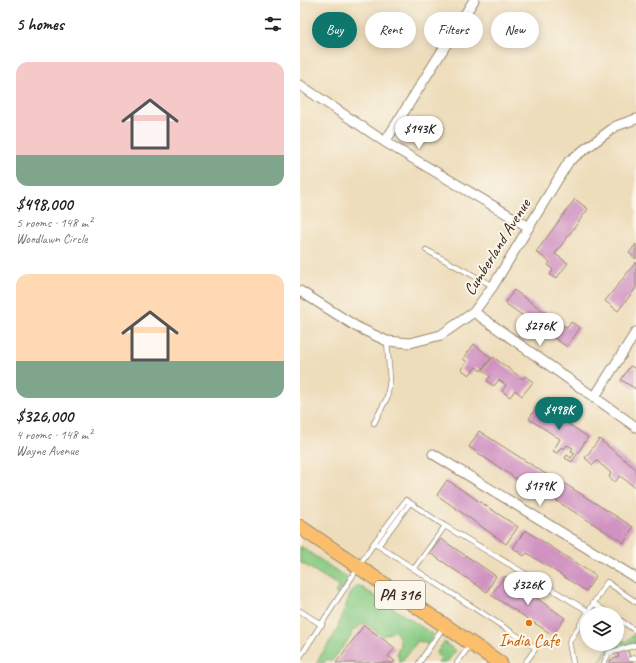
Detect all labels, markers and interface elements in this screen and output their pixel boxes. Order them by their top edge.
chip: Buy [312,12,357,48]
chip: Rent [365,12,416,48]
chip: Filters [424,12,483,48]
chip: New [491,12,539,48]
icon: filters [262,13,284,35]
text: 5 homes [16,14,64,35]
icon: home [114,88,186,160]
pin: $143K [391,116,447,150]
text: $143K [404,121,434,137]
text: $498,000 [16,194,73,215]
street label: Cumberland Avenue [459,194,536,299]
text: 5 rooms · 148 m² [16,215,92,231]
text: Woodlawn Circle [16,231,87,247]
icon: home [114,300,186,372]
pin: $276K [512,313,568,347]
text: $276K [525,318,555,334]
pin: $498K [531,397,587,431]
text: $498K [544,402,574,418]
text: $326,000 [16,406,73,427]
text: 4 rooms · 148 m² [16,427,92,443]
text: Wayne Avenue [16,443,78,459]
pin: $179K [512,473,568,507]
text: $179K [525,478,555,494]
pin: $326K [500,572,556,606]
text: $326K [513,577,543,593]
road number: PA 316 [375,581,425,609]
map controls [580,607,624,651]
button: layers [580,607,624,651]
marker: India Cafe [524,618,534,628]
place label: India Cafe [499,630,561,651]

